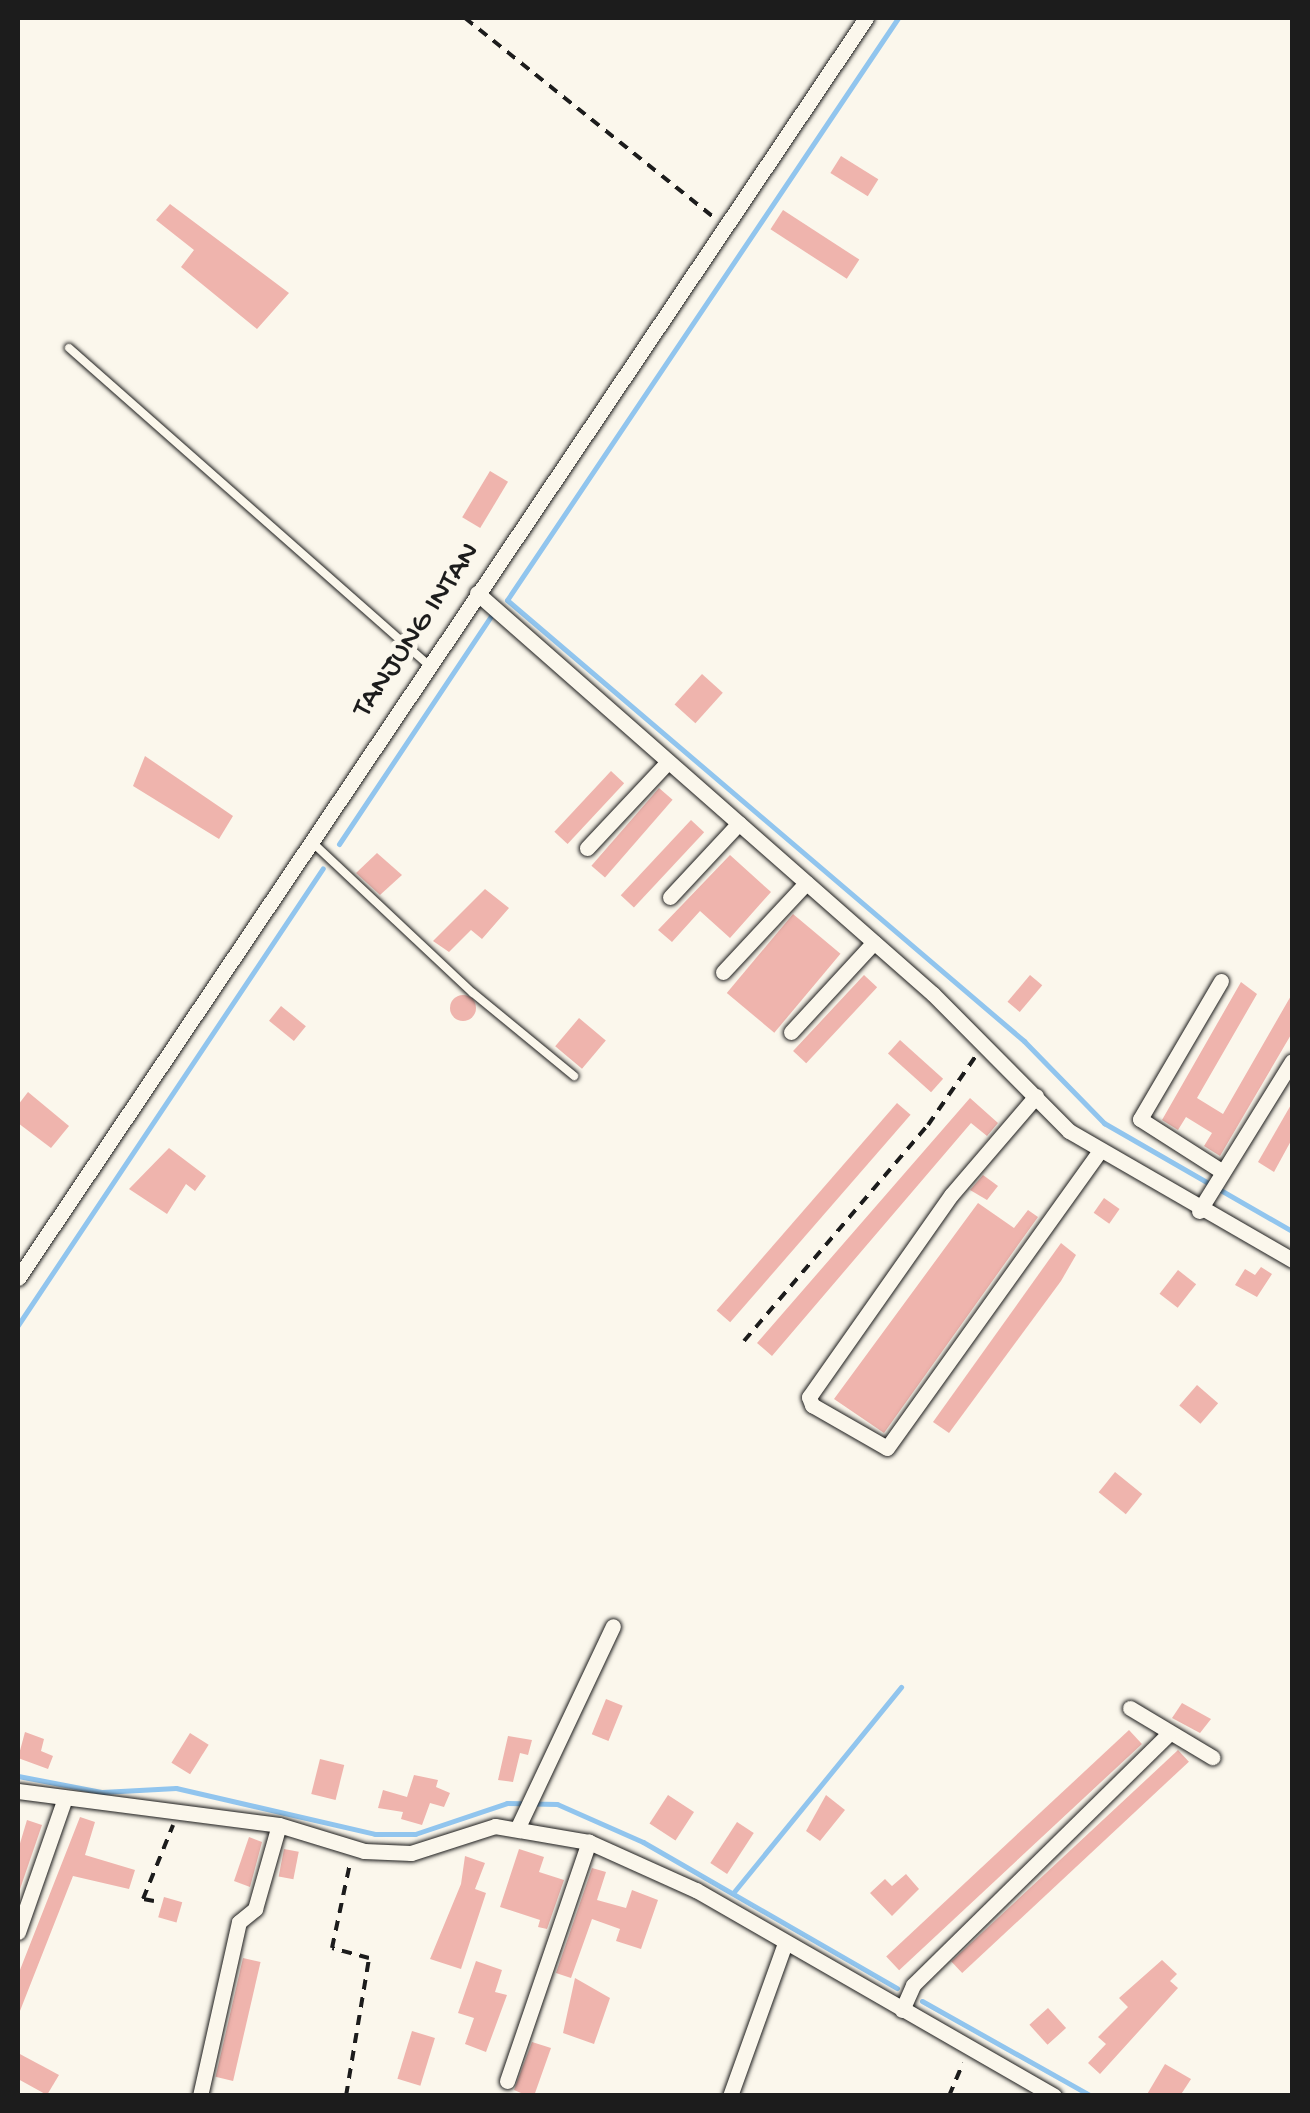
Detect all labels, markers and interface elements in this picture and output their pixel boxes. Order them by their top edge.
street label: TANJUNG INTAN [346,537,490,725]

